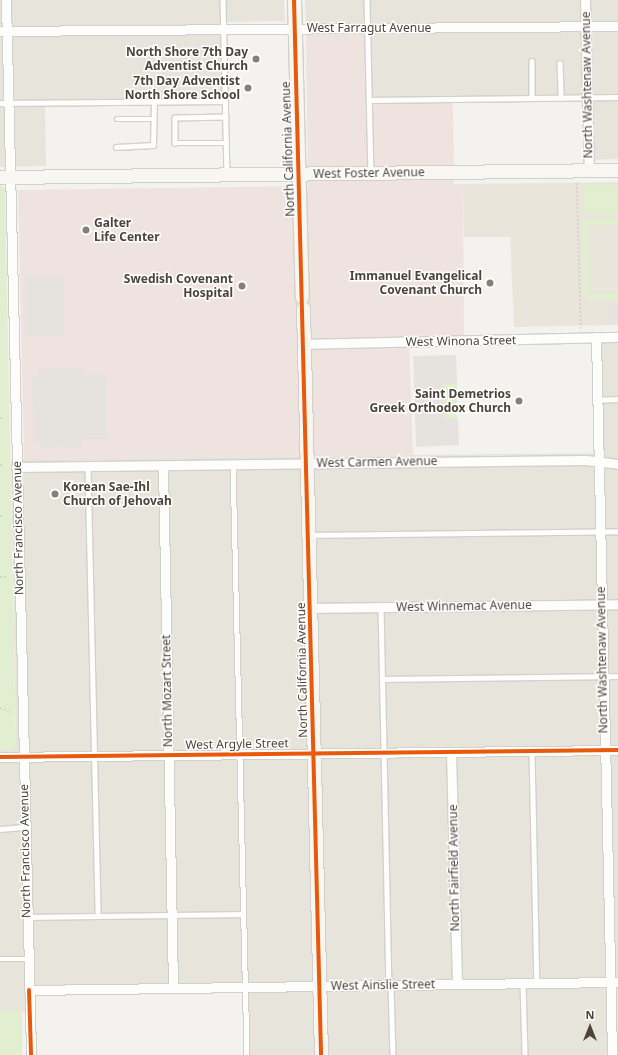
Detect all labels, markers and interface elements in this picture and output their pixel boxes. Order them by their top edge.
street label: North Washtenaw Avenue [579,11,595,159]
street label: West Farragut Avenue [307,21,431,35]
place label: North Shore 7th Day Adventist Church [126,45,248,73]
marker: North Shore 7th Day Adventist Church [251,54,261,64]
place label: 7th Day Adventist North Shore School [125,74,240,102]
street label: North California Avenue [278,81,298,217]
marker: 7th Day Adventist North Shore School [243,83,253,93]
street label: West Foster Avenue [313,165,425,181]
place label: Galter Life Center [94,216,160,244]
marker: Galter Life Center [81,225,91,235]
place label: Immanuel Evangelical Covenant Church [350,269,482,297]
place label: Swedish Covenant Hospital [124,272,233,300]
marker: Immanuel Evangelical Covenant Church [485,278,495,288]
marker: Swedish Covenant Hospital [236,280,248,292]
street label: West Winona Street [406,333,516,349]
place label: Saint Demetrios Greek Orthodox Church [370,387,511,415]
marker: Saint Demetrios Greek Orthodox Church [514,396,524,406]
street label: West Carmen Avenue [316,454,438,470]
street label: North Francisco Avenue [10,461,26,595]
place label: Korean Sae-Ihl Church of Jehovah [63,480,172,508]
marker: Korean Sae-Ihl Church of Jehovah [50,489,60,499]
street label: North Washtenaw Avenue [594,586,610,734]
street label: West Winnemac Avenue [396,598,532,614]
street label: North California Avenue [294,602,310,738]
street label: North Mozart Street [159,635,175,747]
street label: West Argyle Street [185,736,289,752]
street label: North Francisco Avenue [17,784,33,918]
street label: North Fairfield Avenue [446,804,462,932]
street label: West Ainslie Street [331,977,435,993]
north arrow [570,1007,610,1047]
text: N [586,1007,594,1022]

